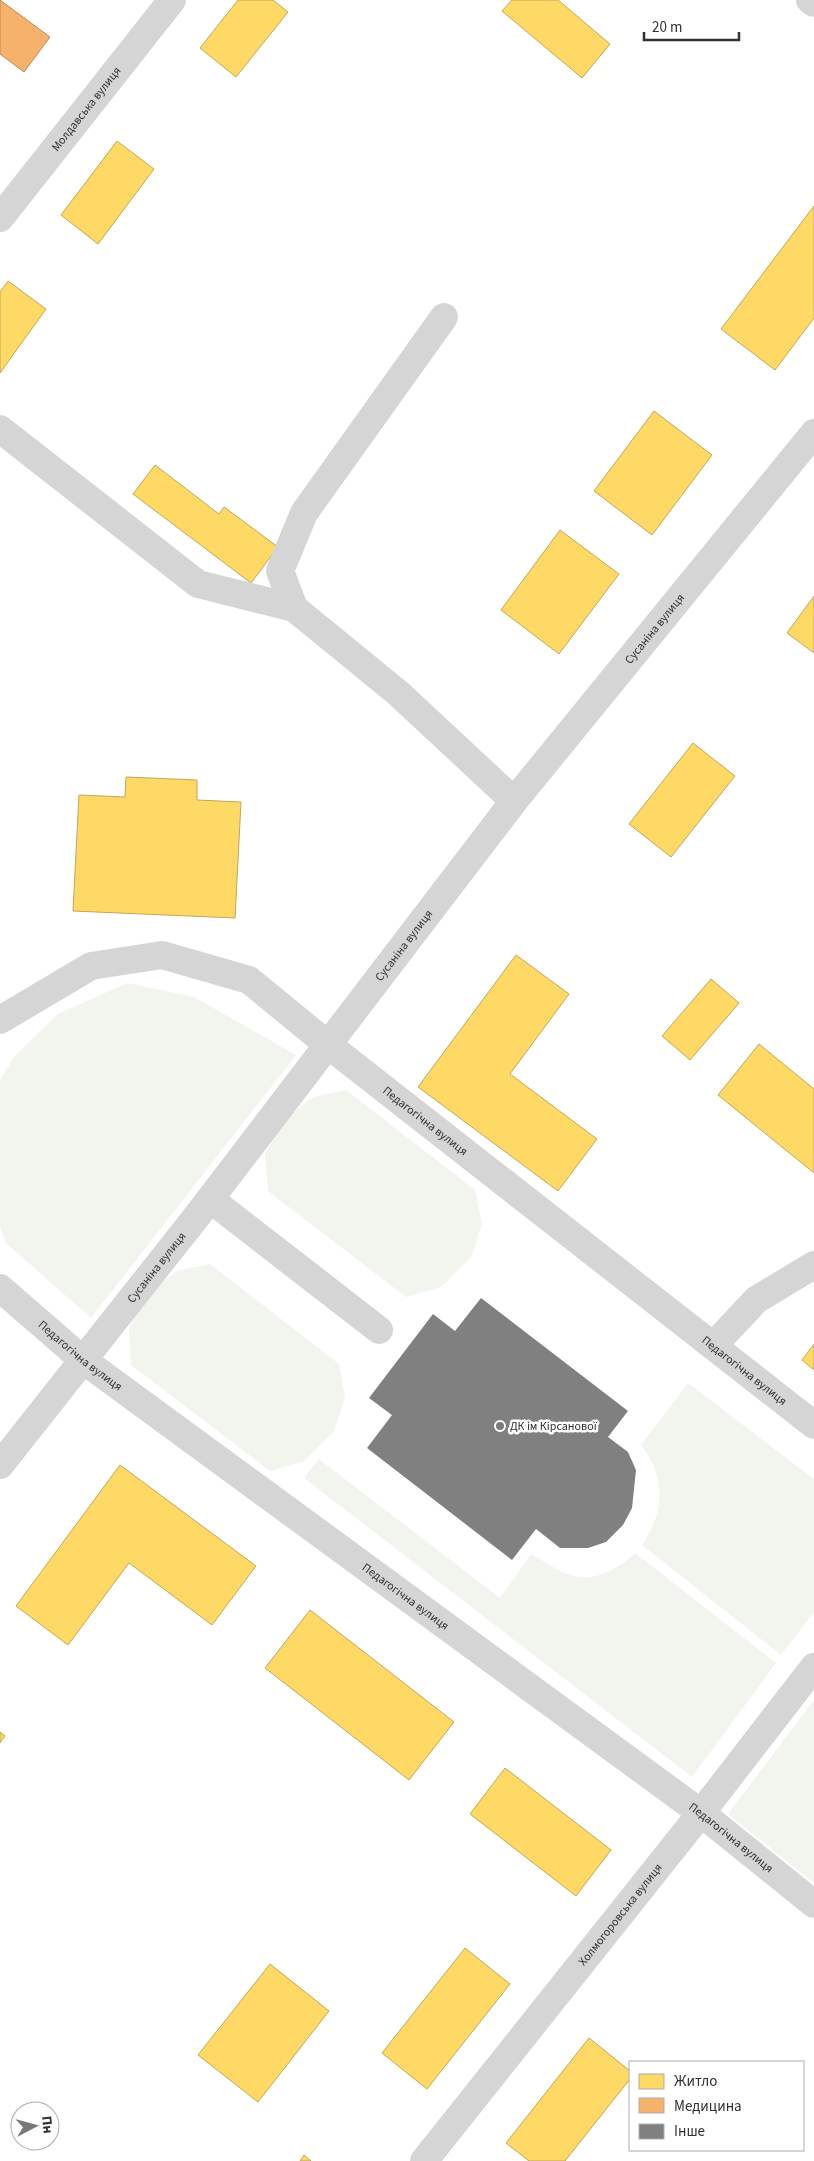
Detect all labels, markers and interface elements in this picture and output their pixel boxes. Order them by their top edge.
scale bar [644,10,739,42]
text: 20 m [652,17,682,38]
street label: Молдавська вулиця [48,63,125,155]
street label: Сусаніна вулиця [621,590,689,668]
street label: Сусаніна вулиця [371,906,437,985]
street label: Педагогічна вулиця [379,1083,471,1160]
street label: Сусаніна вулиця [123,1229,190,1307]
street label: Педагогічна вулиця [34,1317,126,1395]
street label: Педагогічна вулиця [698,1332,790,1410]
place label: ДК ім Кірсанової [510,1418,598,1435]
marker: ДК ім Кірсанової [494,1420,506,1432]
street label: Педагогічна вулиця [358,1559,452,1635]
street label: Педагогічна вулиця [685,1799,777,1877]
street label: Холмогоровська вулиця [574,1860,667,1970]
legend [629,2061,804,2151]
text: Житло [674,2071,717,2092]
text: Медицина [674,2096,742,2117]
north arrow [10,2101,60,2151]
text: Пн [36,2115,58,2134]
text: Інше [674,2121,705,2142]

